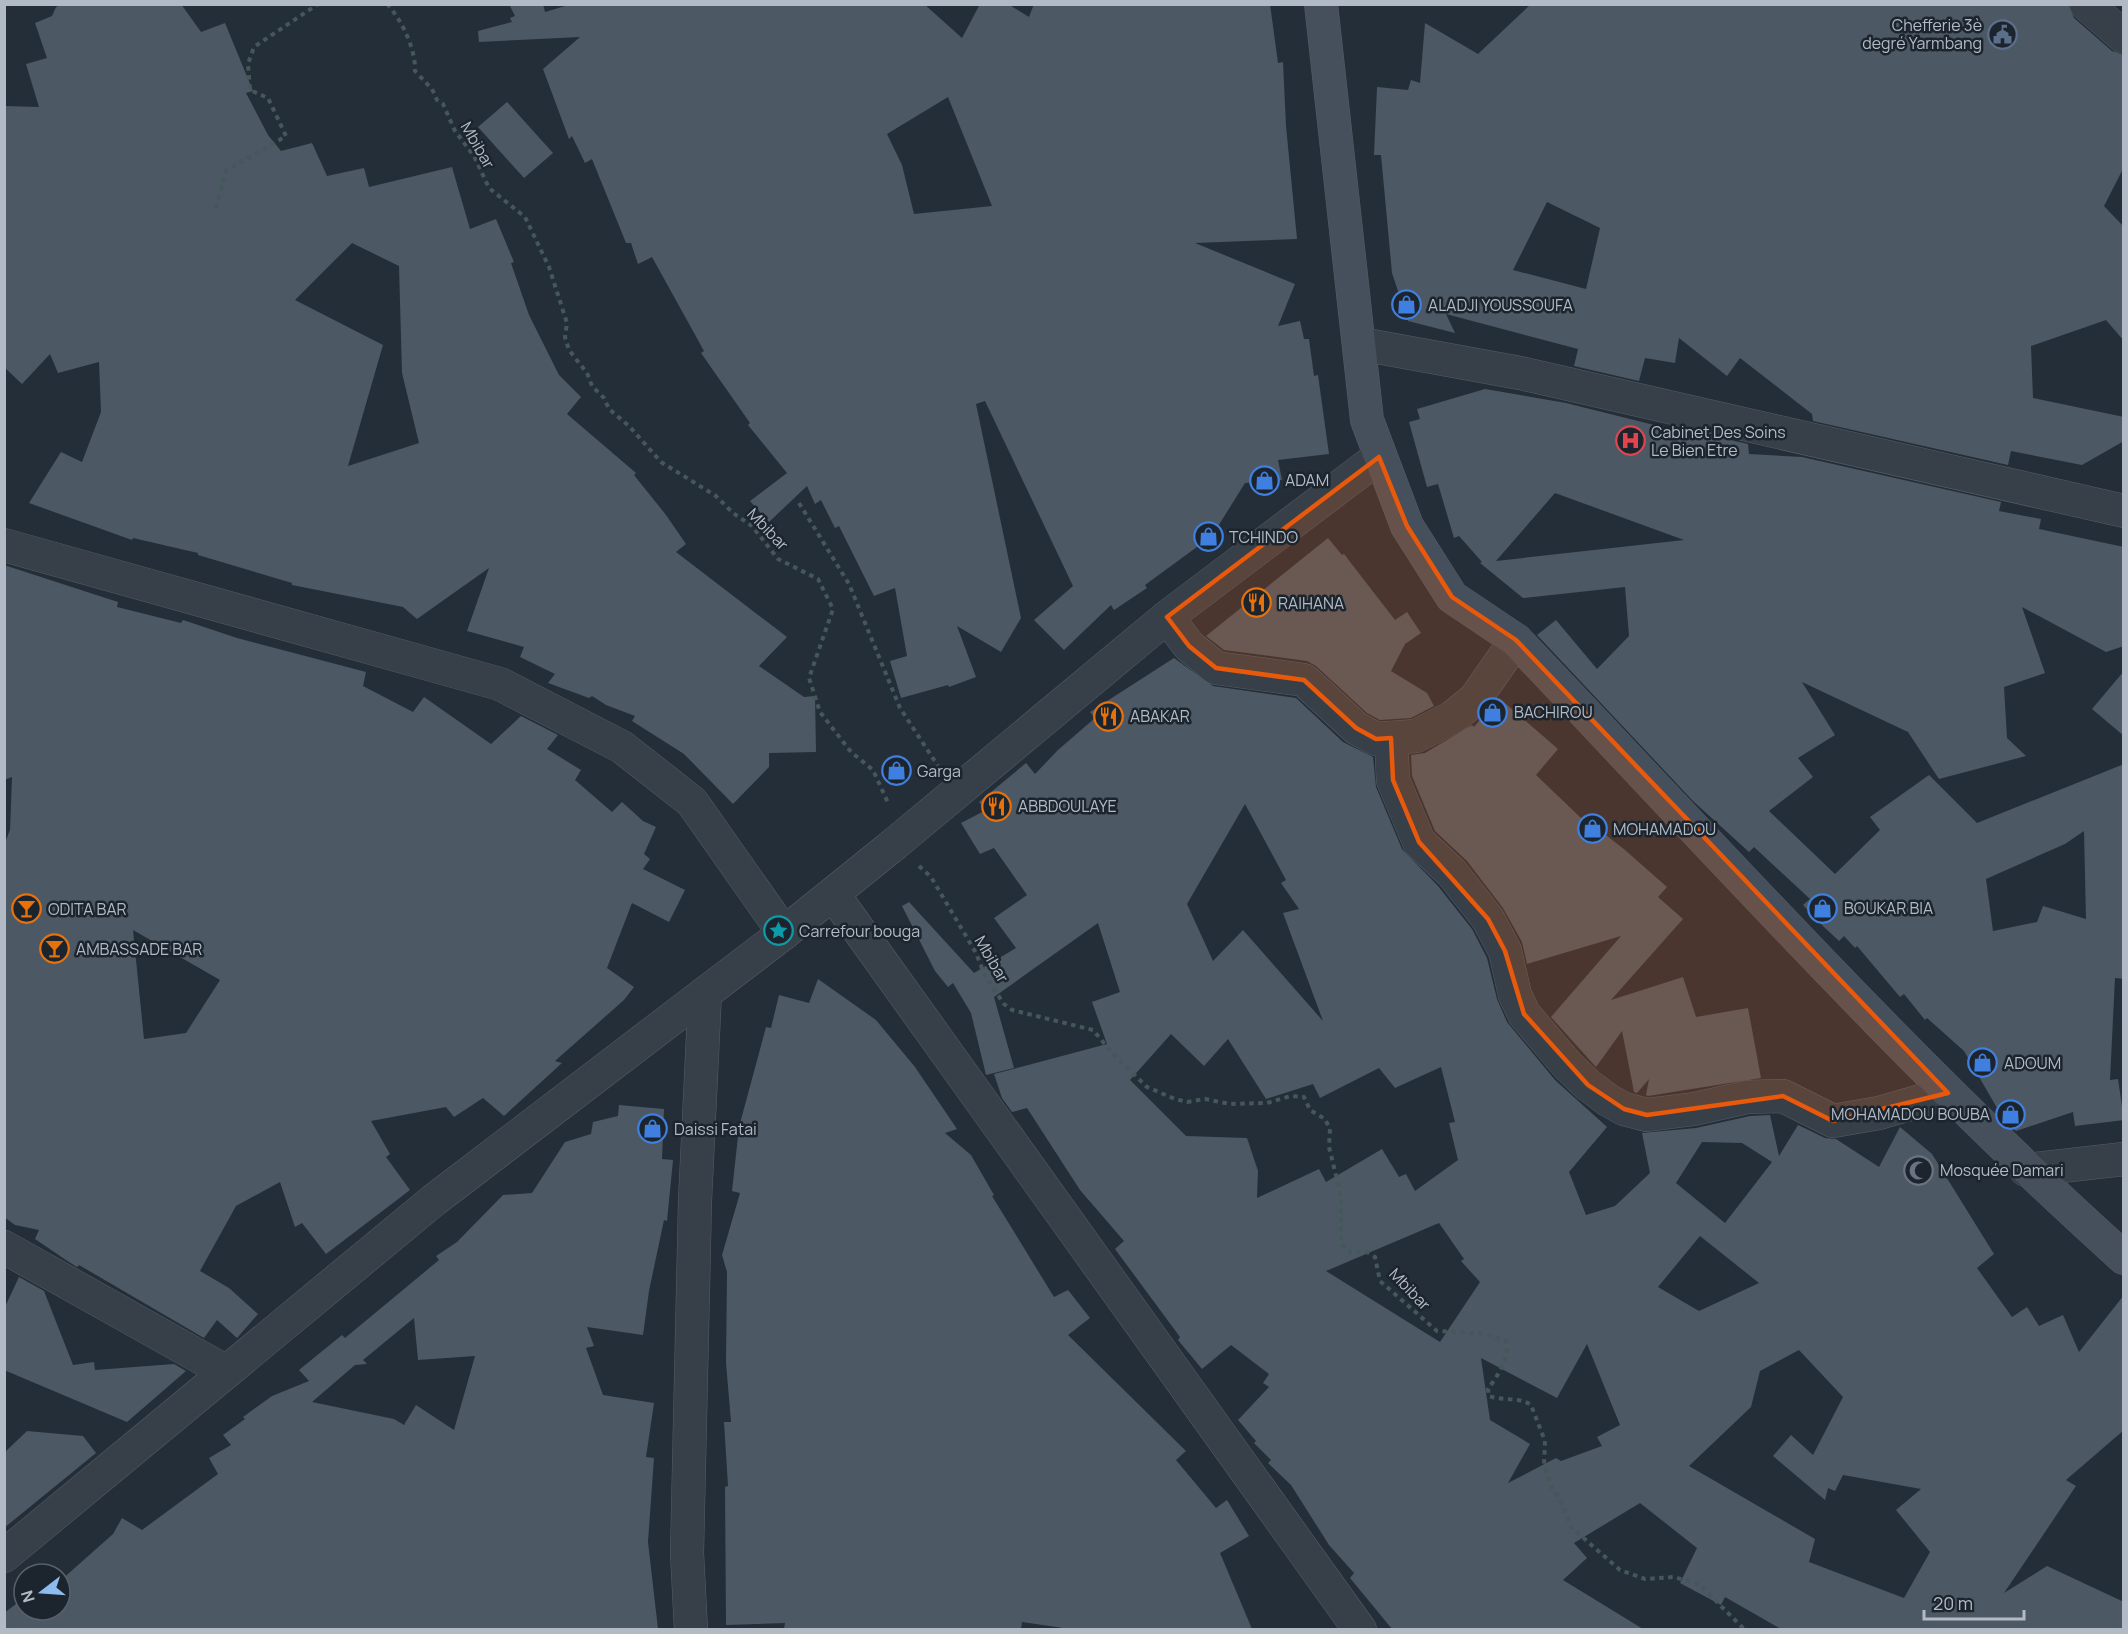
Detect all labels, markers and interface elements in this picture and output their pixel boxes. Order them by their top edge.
place label: Chefferie 3è degré Yarmbang [1862,14,1982,54]
public building icon: Chefferie 3è degré Yarmbang [1987,18,2019,50]
street label: Mbibar [456,118,500,173]
shop icon: ALADJI YOUSSOUFA [1391,289,1423,321]
place label: ALADJI YOUSSOUFA [1428,294,1573,316]
place label: Cabinet Des Soins Le Bien Etre [1651,421,1786,461]
hospital icon: Cabinet Des Soins Le Bien Etre [1614,425,1646,457]
shop icon: ADAM [1248,464,1280,496]
place label: ADAM [1285,469,1329,491]
street label: Mbibar [742,503,794,555]
shop icon: TCHINDO [1192,521,1224,553]
place label: TCHINDO [1229,526,1298,548]
restaurant icon: RAIHANA [1241,587,1273,619]
place label: RAIHANA [1278,592,1344,614]
shop icon: BACHIROU [1477,696,1509,728]
restaurant icon: ABAKAR [1093,700,1125,732]
place label: BACHIROU [1514,701,1593,723]
place label: ABAKAR [1130,705,1190,727]
shop icon: Garga [880,755,912,787]
place label: Garga [917,760,961,782]
restaurant icon: ABBDOULAYE [981,790,1013,822]
place label: ABBDOULAYE [1018,795,1117,817]
shop icon: MOHAMADOU [1576,813,1608,845]
place label: MOHAMADOU [1613,818,1716,840]
shop icon: BOUKAR BIA [1807,892,1839,924]
bar icon: ODITA BAR [11,893,43,925]
place label: BOUKAR BIA [1844,897,1933,919]
place label: ODITA BAR [48,898,127,920]
place icon: Carrefour bouga [762,915,794,947]
place label: Carrefour bouga [799,920,920,942]
street label: Mbibar [970,932,1014,987]
bar icon: AMBASSADE BAR [39,933,71,965]
place label: AMBASSADE BAR [76,938,202,960]
shop icon: ADOUM [1967,1047,1999,1079]
place label: ADOUM [2004,1052,2061,1074]
shop icon: MOHAMADOU BOUBA [1995,1098,2027,1130]
place label: MOHAMADOU BOUBA [1831,1103,1990,1125]
shop icon: Daissi Fatai [637,1113,669,1145]
place label: Daissi Fatai [674,1118,757,1140]
mosque icon: Mosquée Damari [1903,1154,1935,1186]
place label: Mosquée Damari [1940,1159,2064,1181]
street label: Mbibar [1384,1263,1436,1315]
north arrow [12,1562,72,1622]
scale bar [1924,1583,2024,1621]
text: N [15,1588,40,1605]
text: 20 m [1933,1591,1973,1615]

